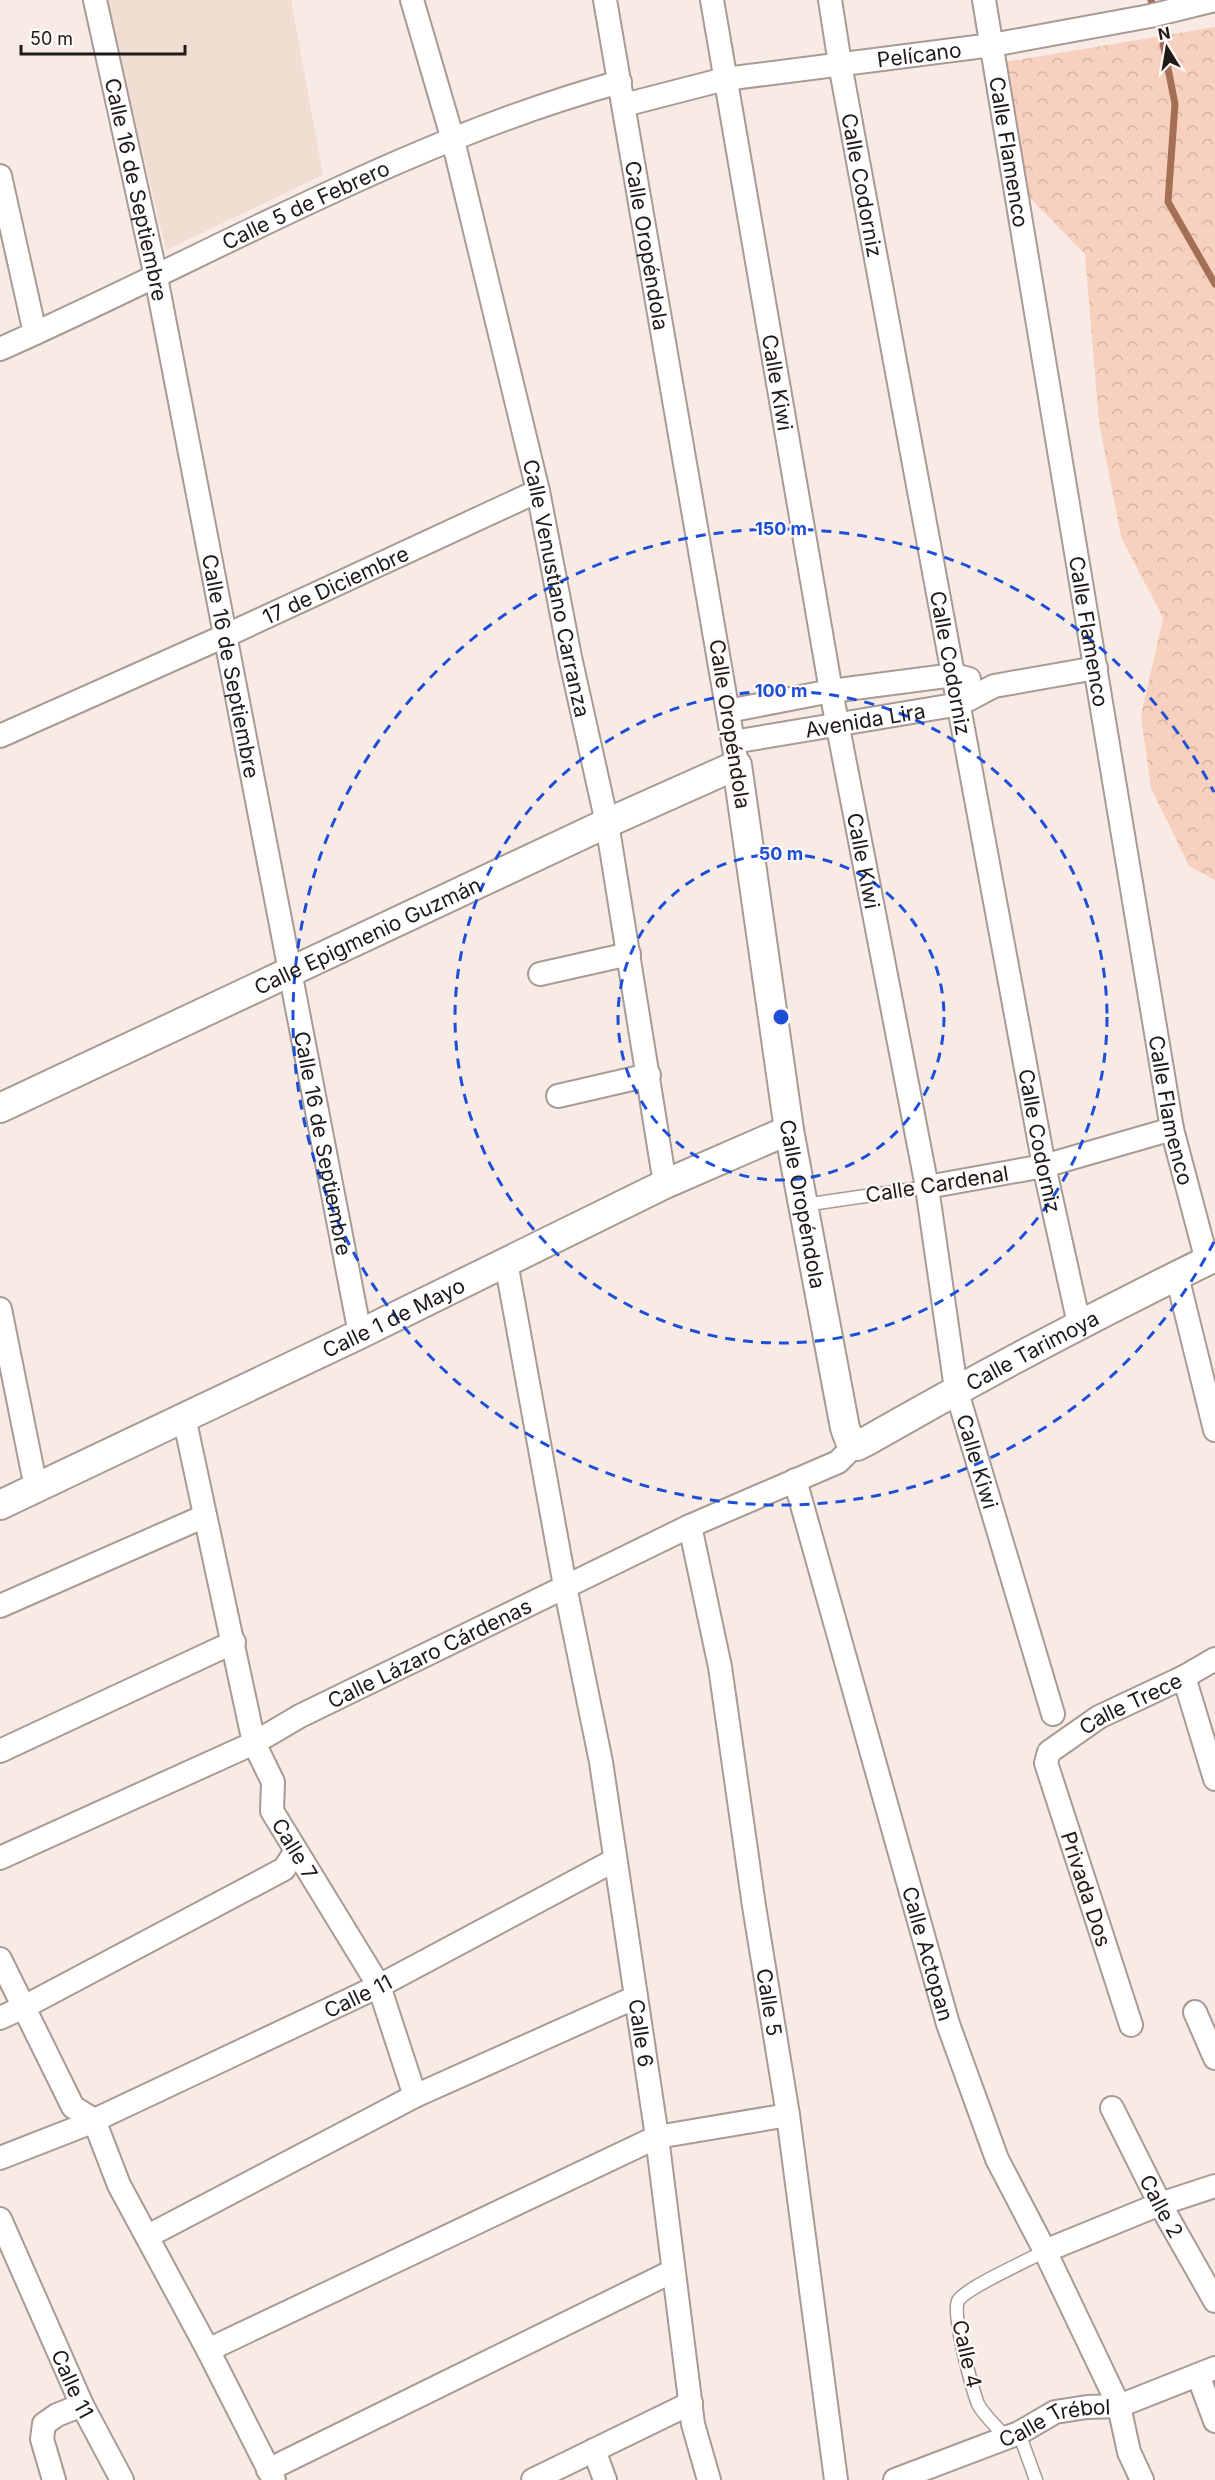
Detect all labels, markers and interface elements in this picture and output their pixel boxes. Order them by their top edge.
scale bar [21,18,184,56]
north arrow [1137,18,1197,78]
text: N [1156,22,1172,44]
text: 50 m [30,28,73,49]
street label: Pelícano [876,37,963,72]
street label: Calle Flamenco [984,75,1034,229]
street label: Calle 16 de Septiembre [100,76,173,303]
street label: Calle Codorniz [837,111,888,259]
street label: Calle 5 de Febrero [218,155,393,254]
street label: Calle Oropéndola [620,159,674,332]
street label: Calle Kiwi [757,332,798,432]
street label: Calle Venustiano Carranza [518,457,596,720]
text: 150 m [755,518,807,539]
street label: 17 de Diciembre [259,540,412,629]
street label: Calle 16 de Septiembre [197,552,265,780]
street label: Calle Flamenco [1064,554,1114,709]
street label: Calle Codorniz [925,589,976,737]
street label: Calle Oropéndola [704,637,756,811]
text: 100 m [755,680,807,701]
street label: Avenida Lira [803,698,927,742]
street label: Calle Kiwi [842,811,885,911]
text: 50 m [759,843,803,864]
street label: Calle Epigmenio Guzmán [250,871,485,999]
centre of rings [771,1007,791,1027]
street label: Calle 16 de Septiembre [289,1029,357,1258]
street label: Calle Flamenco [1144,1033,1199,1188]
street label: Calle Codorniz [1014,1067,1067,1215]
street label: Calle Oropéndola [775,1118,831,1291]
street label: Calle Cardenal [864,1160,1010,1208]
street label: Calle 1 de Mayo [318,1272,469,1363]
street label: Calle Tarimoya [962,1305,1103,1396]
street label: Calle Kiwi [952,1411,1003,1512]
street label: Calle Lázaro Cárdenas [323,1593,535,1713]
street label: Calle Trece [1074,1667,1186,1740]
street label: Calle 7 [267,1813,323,1884]
street label: Privada Dos [1056,1828,1116,1950]
street label: Calle Actopan [897,1884,959,2024]
street label: Calle 5 [752,1966,787,2038]
street label: Calle 11 [320,1969,396,2023]
street label: Calle 6 [624,1997,659,2069]
street label: Calle 2 [1135,2170,1189,2242]
street label: Calle 4 [947,2318,987,2390]
street label: Calle 11 [47,2345,99,2422]
street label: Calle Trébol [995,2394,1111,2452]

